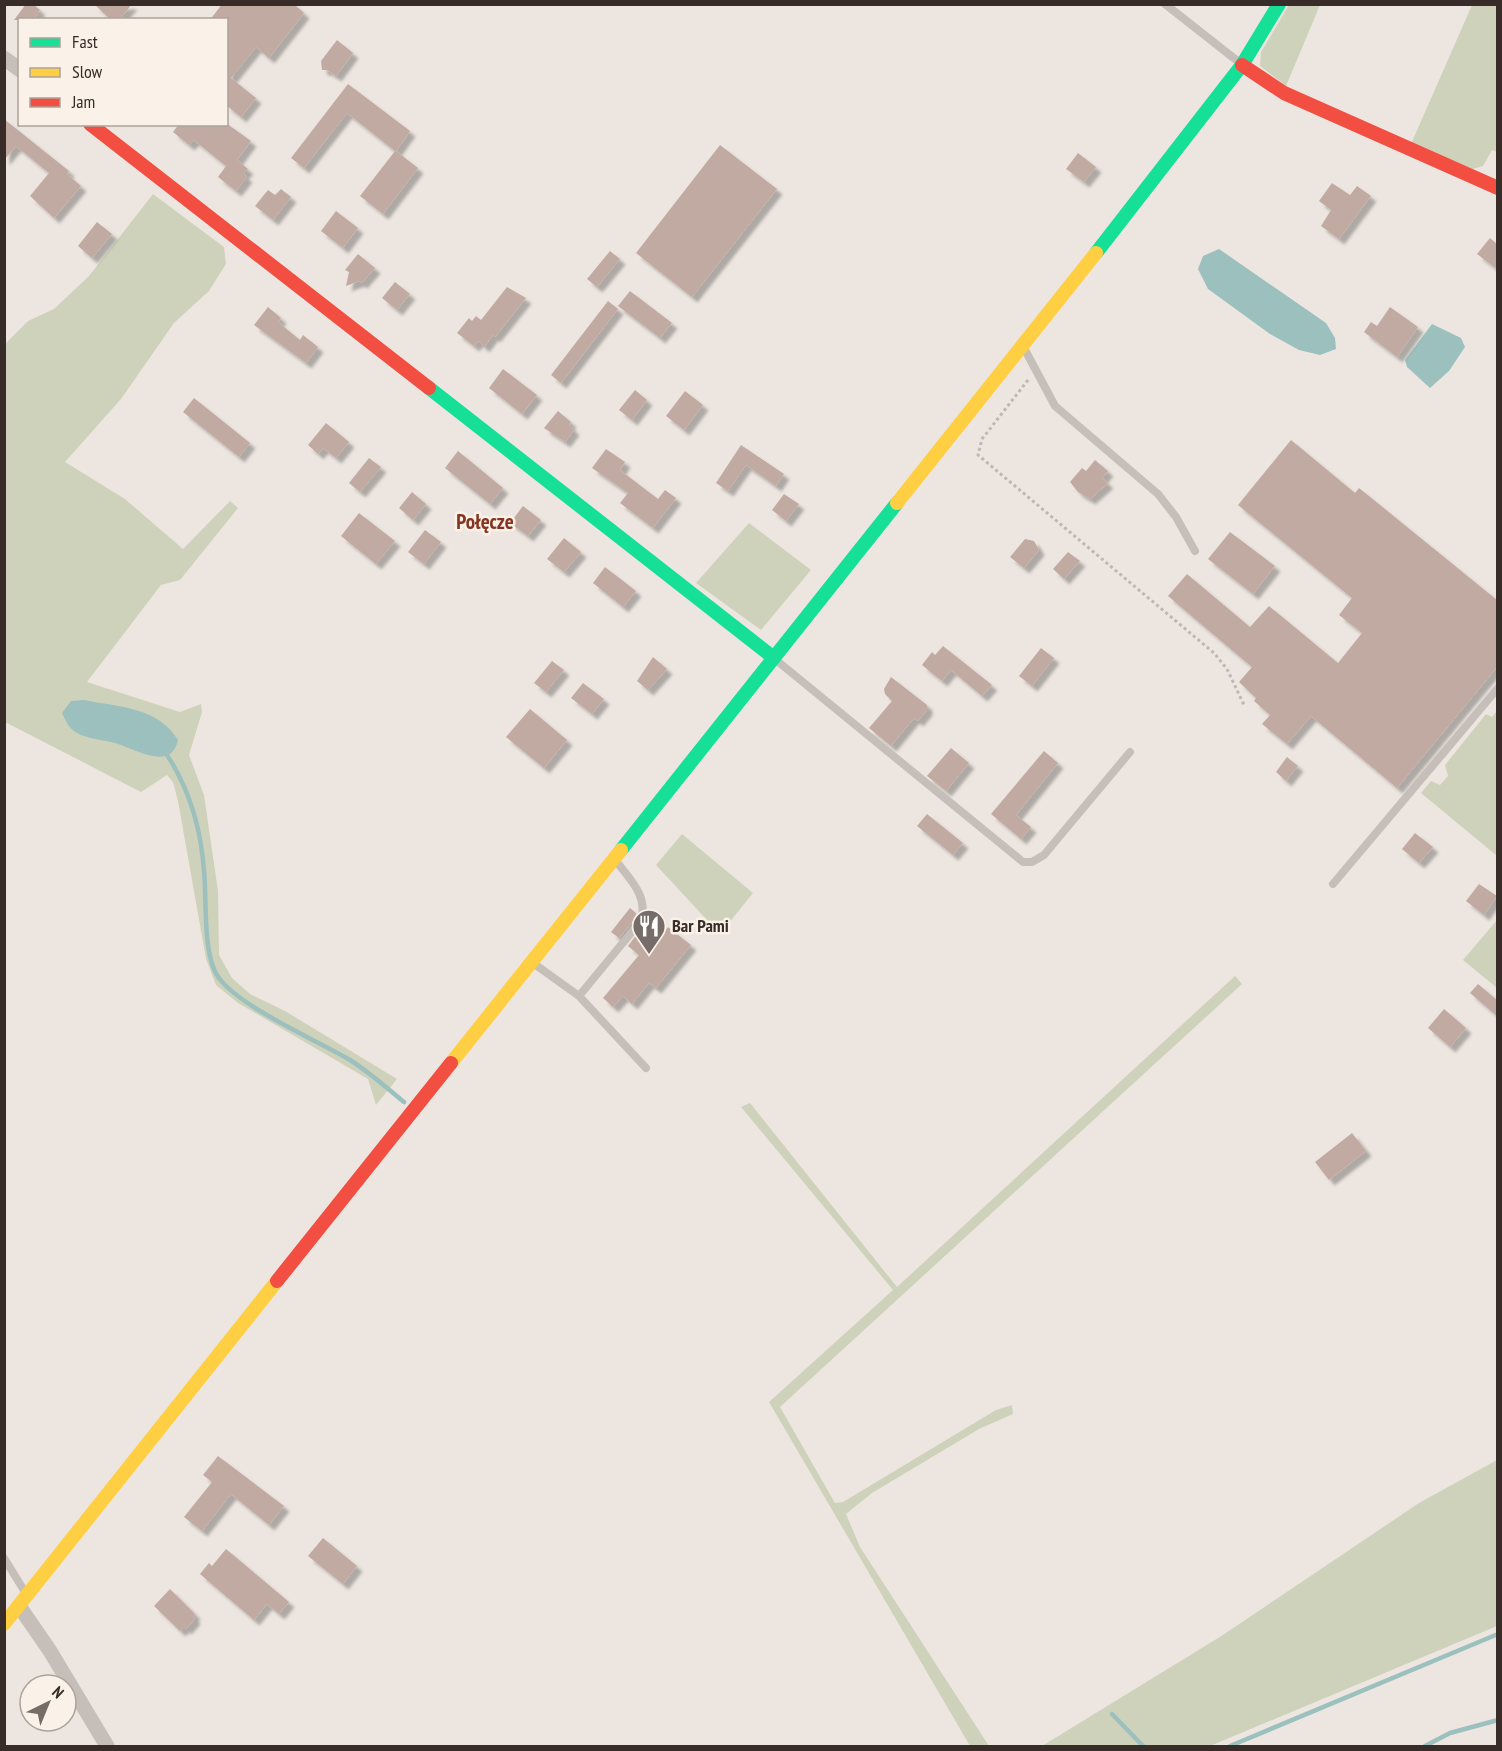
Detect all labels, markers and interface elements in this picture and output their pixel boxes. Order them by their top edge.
legend [18,18,228,126]
text: Fast [72,30,98,53]
text: Slow [72,60,103,83]
text: Jam [71,90,95,113]
district label: Połęcze [456,508,514,535]
restaurant icon: Bar Pami [631,908,667,955]
place label: Bar Pami [672,914,729,937]
north arrow [18,1673,78,1733]
text: N [48,1682,68,1702]

